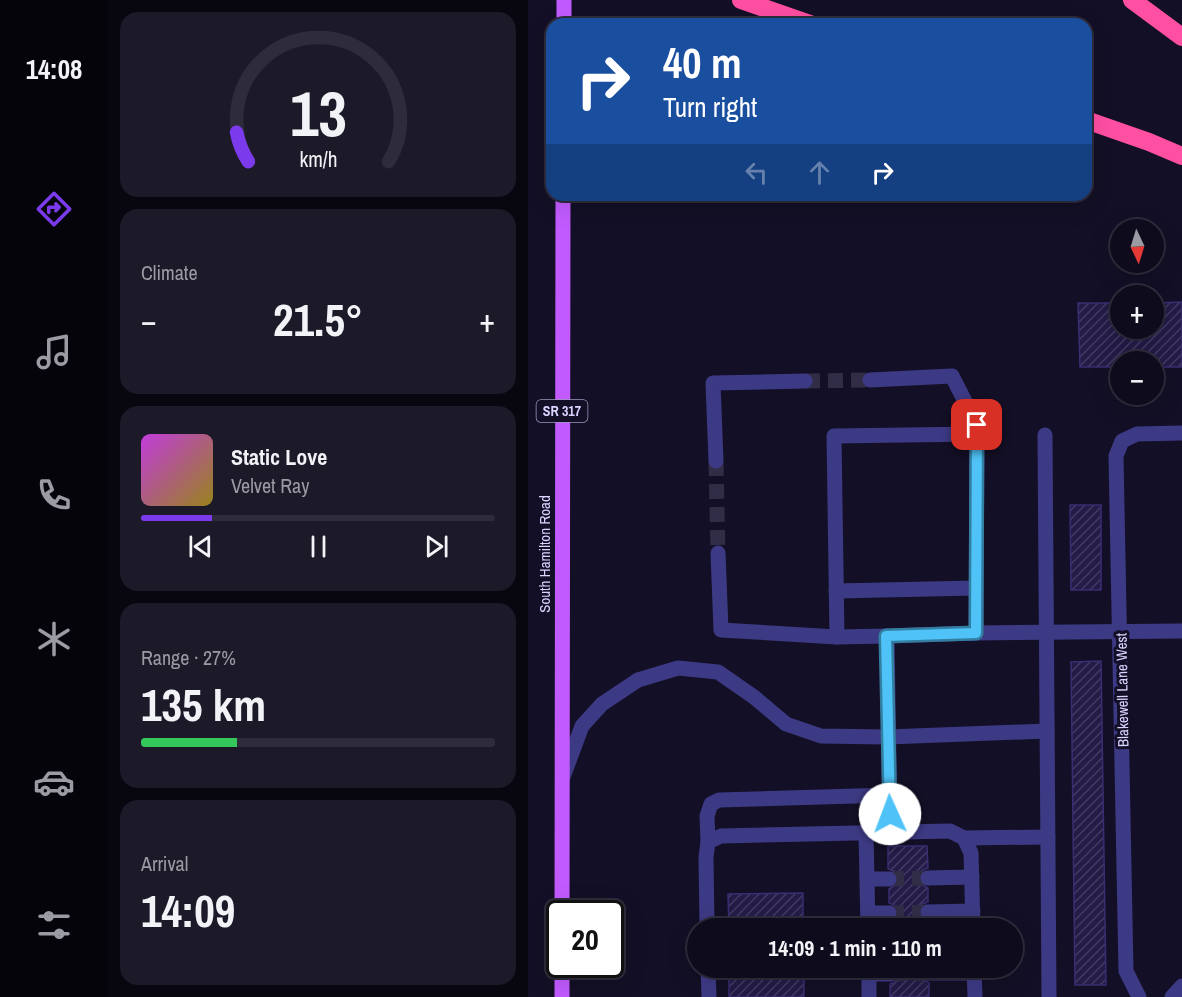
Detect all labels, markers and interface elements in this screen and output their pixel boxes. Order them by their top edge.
text: 40 m [663,35,742,91]
icon: right [564,42,642,120]
text: 14:08 [26,51,82,87]
text: 13 [290,71,346,155]
text: Turn right [663,89,757,125]
text: km/h [299,145,337,174]
icon: left [740,156,773,189]
icon: ahead [803,156,836,189]
icon: right [866,156,899,189]
icon: directions [33,188,75,230]
north arrow [1110,219,1164,273]
map controls [1110,219,1164,405]
text: Climate [141,259,198,286]
button: + [1110,285,1164,339]
text: 21.5° [273,289,363,350]
text: − [141,298,157,342]
text: + [479,298,495,342]
icon: music [33,331,75,373]
button: − [1110,351,1164,405]
pin [951,399,1002,450]
road number: SR 317 [537,400,588,422]
icon: arrive [960,408,993,441]
text: Static Love [231,442,327,472]
text: Velvet Ray [231,472,309,499]
icon: phone [33,474,75,516]
street label: South Hamilton Road [534,495,555,613]
icon: previous [184,530,217,563]
icon: pause [302,530,335,563]
icon: next [420,530,453,563]
icon: climate [33,618,75,660]
street label: Blakewell Lane West [1110,632,1133,747]
text: Range · 27% [141,644,236,671]
text: 135 km [141,674,266,735]
icon: car [33,761,75,803]
position arrow [858,782,922,846]
text: Arrival [141,850,188,877]
text: 14:09 [141,880,235,941]
speed limit sign: 20 [546,900,624,978]
icon: filters [33,904,75,946]
text: 14:09 · 1 min · 110 m [768,933,942,963]

